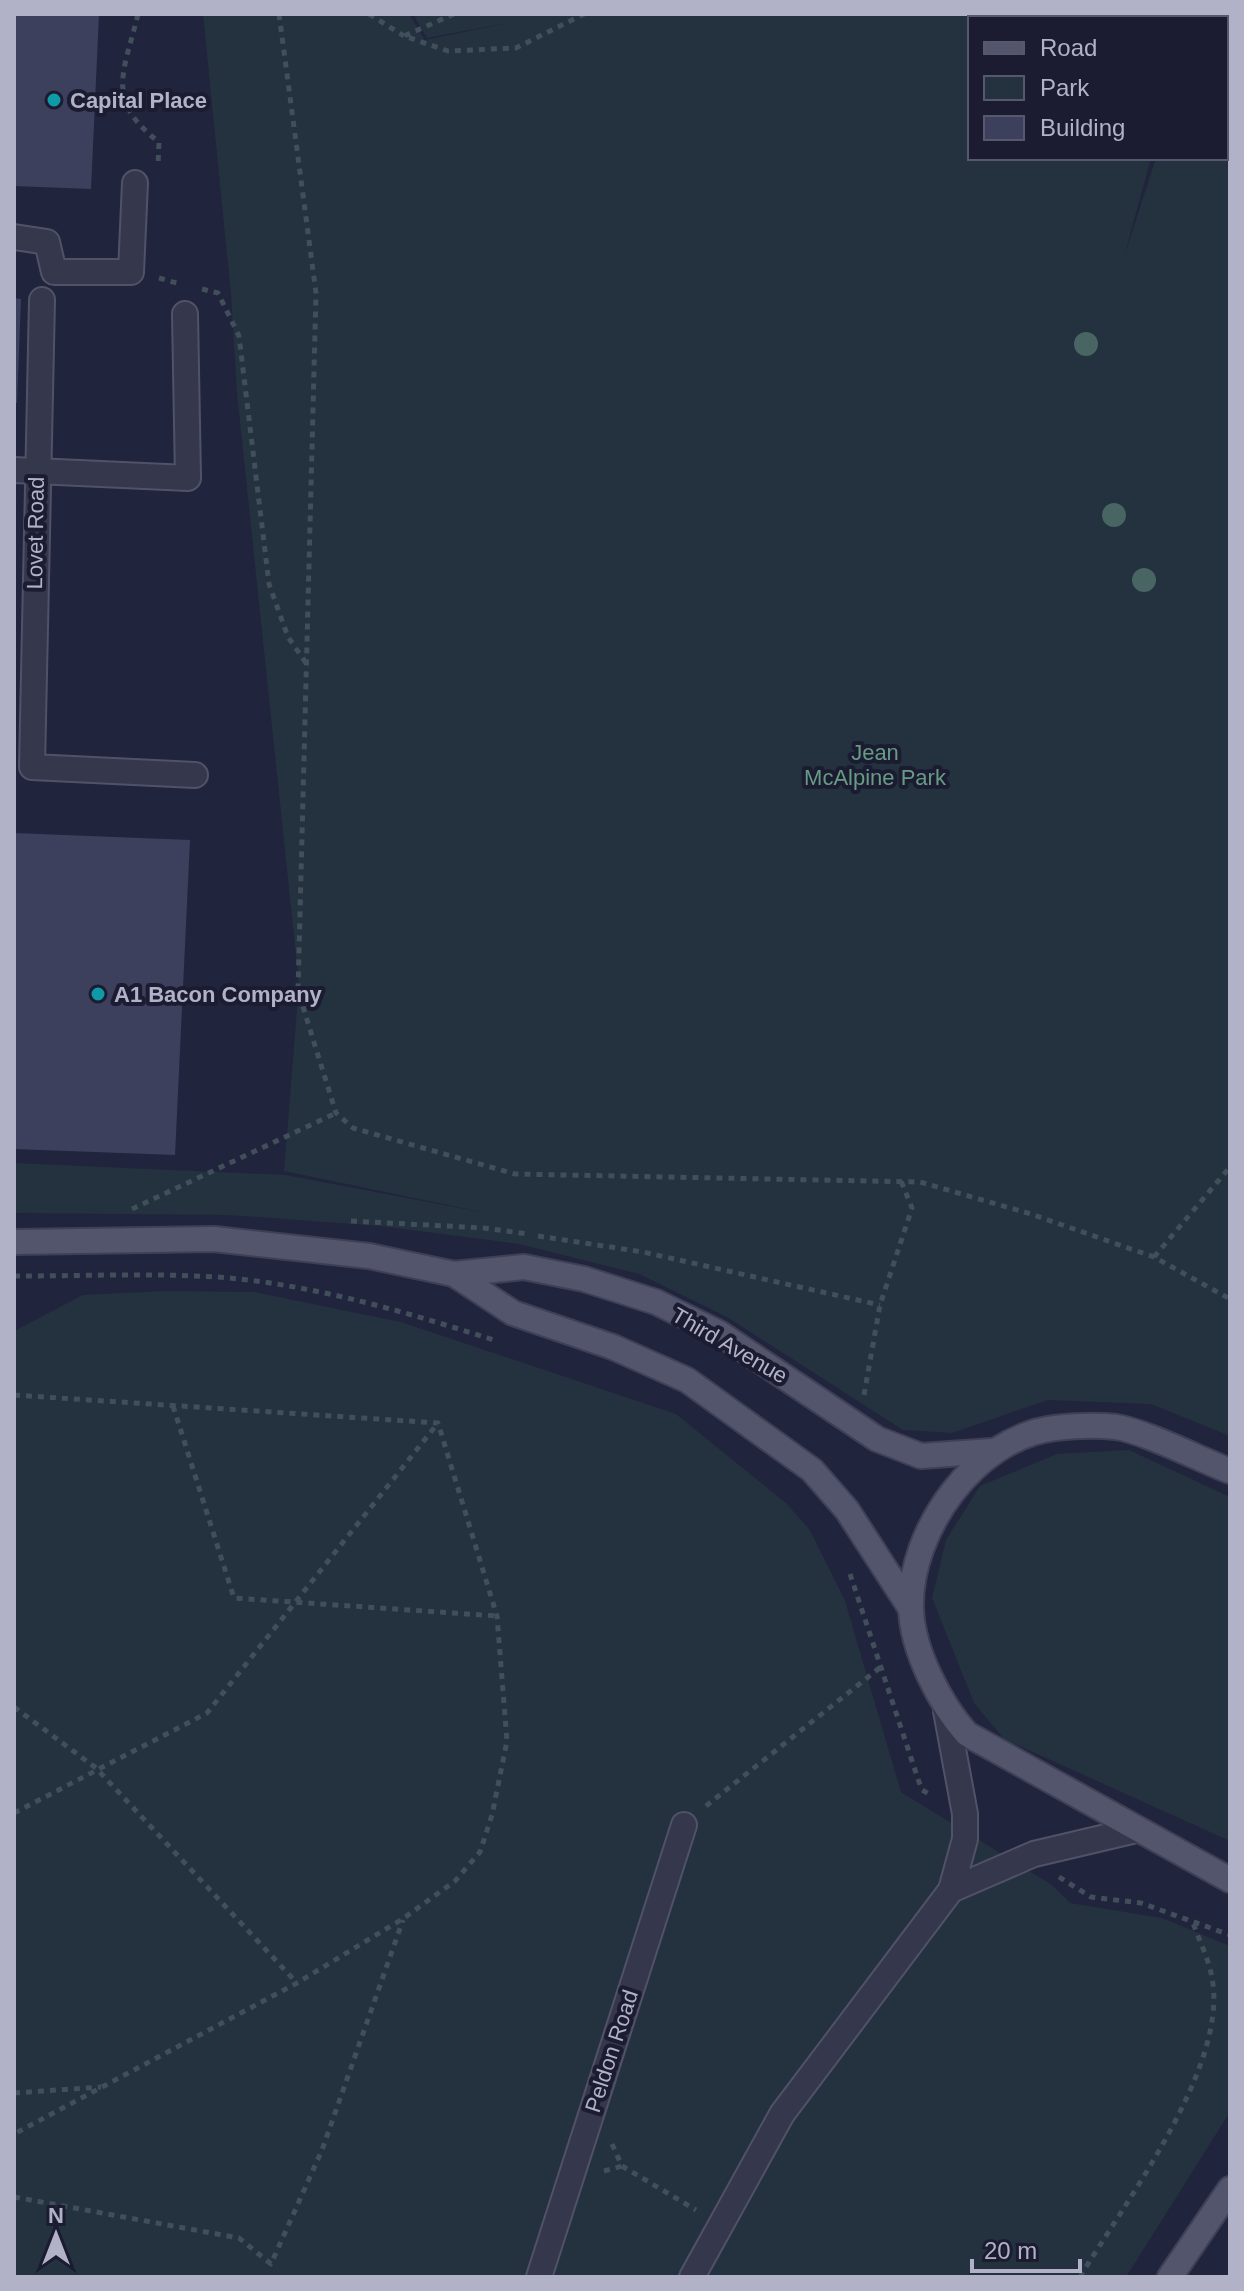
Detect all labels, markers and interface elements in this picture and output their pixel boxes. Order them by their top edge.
legend [968,16,1228,160]
text: Road [1040,34,1097,61]
text: Park [1040,74,1090,101]
place label: Capital Place [70,88,207,113]
marker: Capital Place [45,91,63,109]
text: Building [1040,114,1125,141]
street label: Lovet Road [22,477,49,589]
park label: Jean McAlpine Park [804,740,947,790]
place label: A1 Bacon Company [114,982,323,1007]
marker: A1 Bacon Company [89,985,107,1003]
street label: Third Avenue [668,1302,792,1389]
street label: Peldon Road [580,1987,643,2116]
north arrow [16,2195,96,2275]
text: N [48,2203,64,2228]
scale bar [972,2223,1080,2273]
text: 20 m [984,2237,1037,2264]

